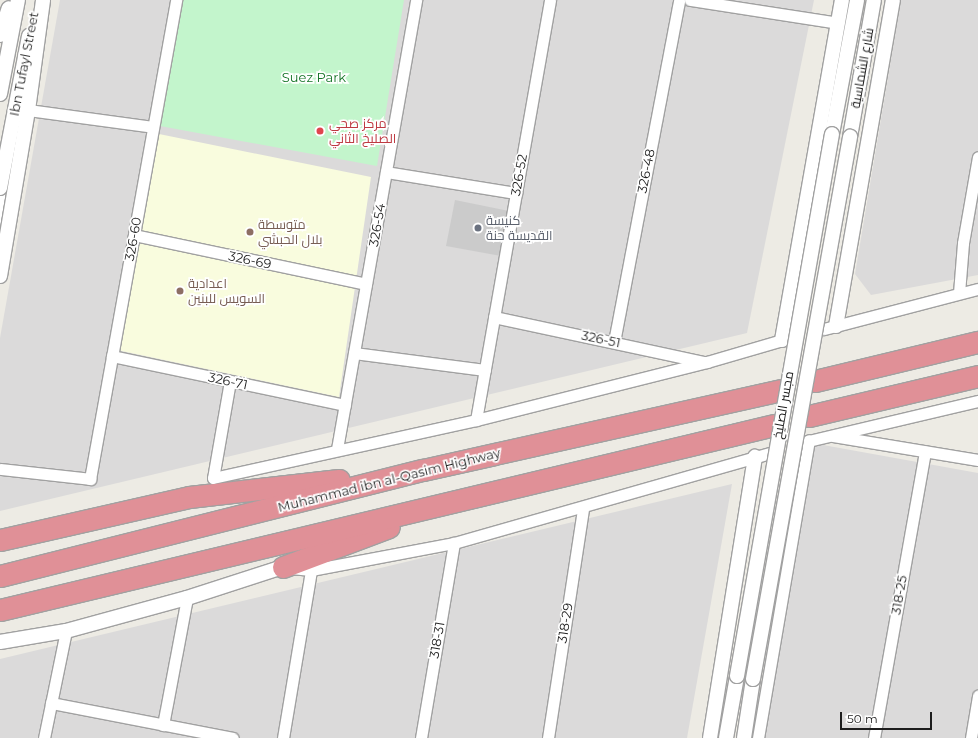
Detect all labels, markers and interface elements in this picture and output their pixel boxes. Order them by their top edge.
street label: Ibn Tufayl Street [6,11,42,117]
street label: شارع الشماسية [847,26,877,110]
park label: Suez Park [282,69,346,85]
place label: مركز صحي الصليخ الثاني [329,116,396,147]
marker: مركز صحي الصليخ الثاني [314,125,326,137]
street label: 326-48 [634,148,658,194]
street label: 326-52 [508,153,530,197]
street label: 326-54 [366,202,388,248]
place label: كنيسة القديسة حنة [486,213,552,244]
street label: 326-60 [121,216,145,262]
place label: متوسطة بلال الحبشي [258,217,322,248]
marker: كنيسة القديسة حنة [473,223,483,233]
marker: متوسطة بلال الحبشي [245,227,255,237]
street label: 326-69 [227,248,273,272]
place label: اعدادية السويس للبنين [188,276,265,307]
marker: اعدادية السويس للبنين [175,286,185,296]
street label: 326-51 [580,327,622,351]
street label: 326-71 [207,369,249,393]
street label: مجسر الصليخ [769,370,797,440]
street label: Muhammad ibn al-Qasim Highway [276,445,502,515]
street label: 318-25 [888,574,910,616]
street label: 318-29 [554,602,576,644]
street label: 318-31 [426,620,448,660]
scale bar [842,704,934,730]
text: 50 m [847,711,878,726]

